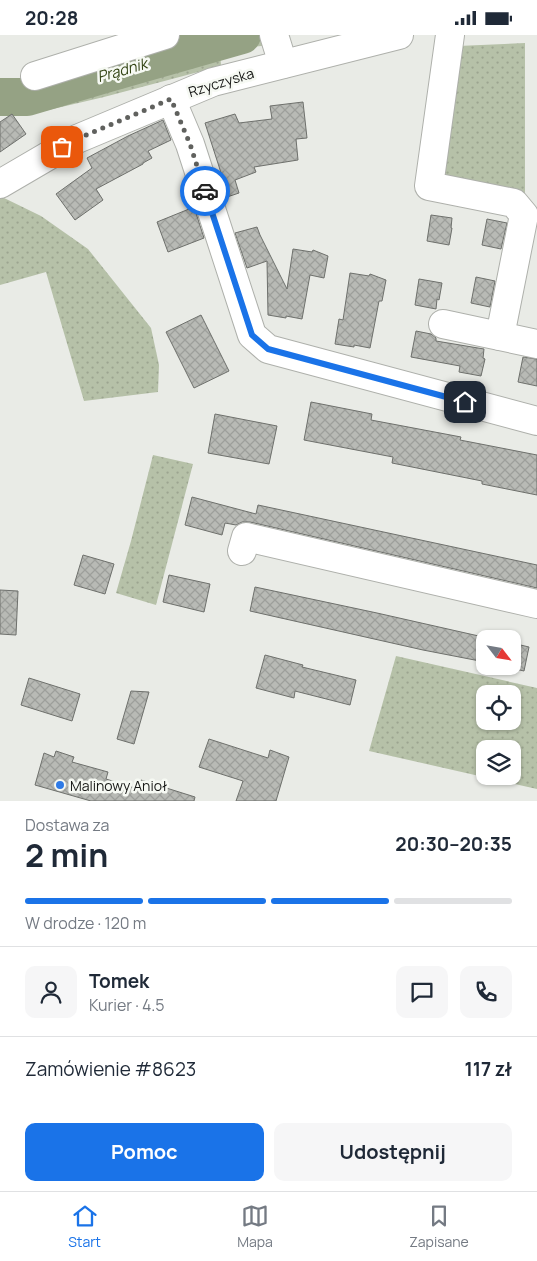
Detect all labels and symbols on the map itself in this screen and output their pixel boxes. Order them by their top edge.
water label: Prądnik [94,52,152,87]
street label: Rzyczyska [186,63,256,101]
pin [41,126,83,168]
courier [180,166,230,216]
pin [444,381,486,423]
north arrow [476,630,521,675]
place label: Malinowy Anioł [70,776,167,795]
marker: Malinowy Anioł [54,779,66,791]

